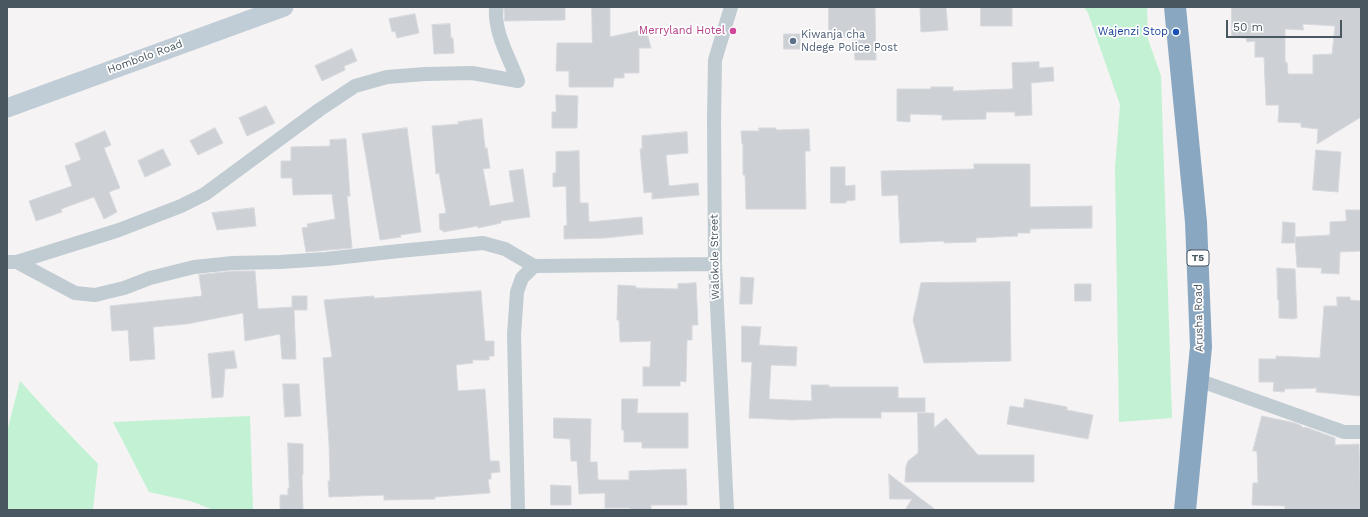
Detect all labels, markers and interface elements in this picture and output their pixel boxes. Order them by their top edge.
scale bar [1228,12,1344,38]
text: 50 m [1233,20,1263,34]
place label: Merryland Hotel [639,24,725,38]
place label: Wajenzi Stop [1098,25,1168,39]
marker: Merryland Hotel [728,26,738,36]
marker: Wajenzi Stop [1171,27,1181,37]
place label: Kiwanja cha Ndege Police Post [801,28,898,54]
marker: Kiwanja cha Ndege Police Post [788,36,798,46]
street label: Hombolo Road [106,37,184,77]
street label: Walokole Street [708,214,722,300]
road number: T5 [1187,250,1209,266]
street label: Arusha Road [1192,284,1206,352]

